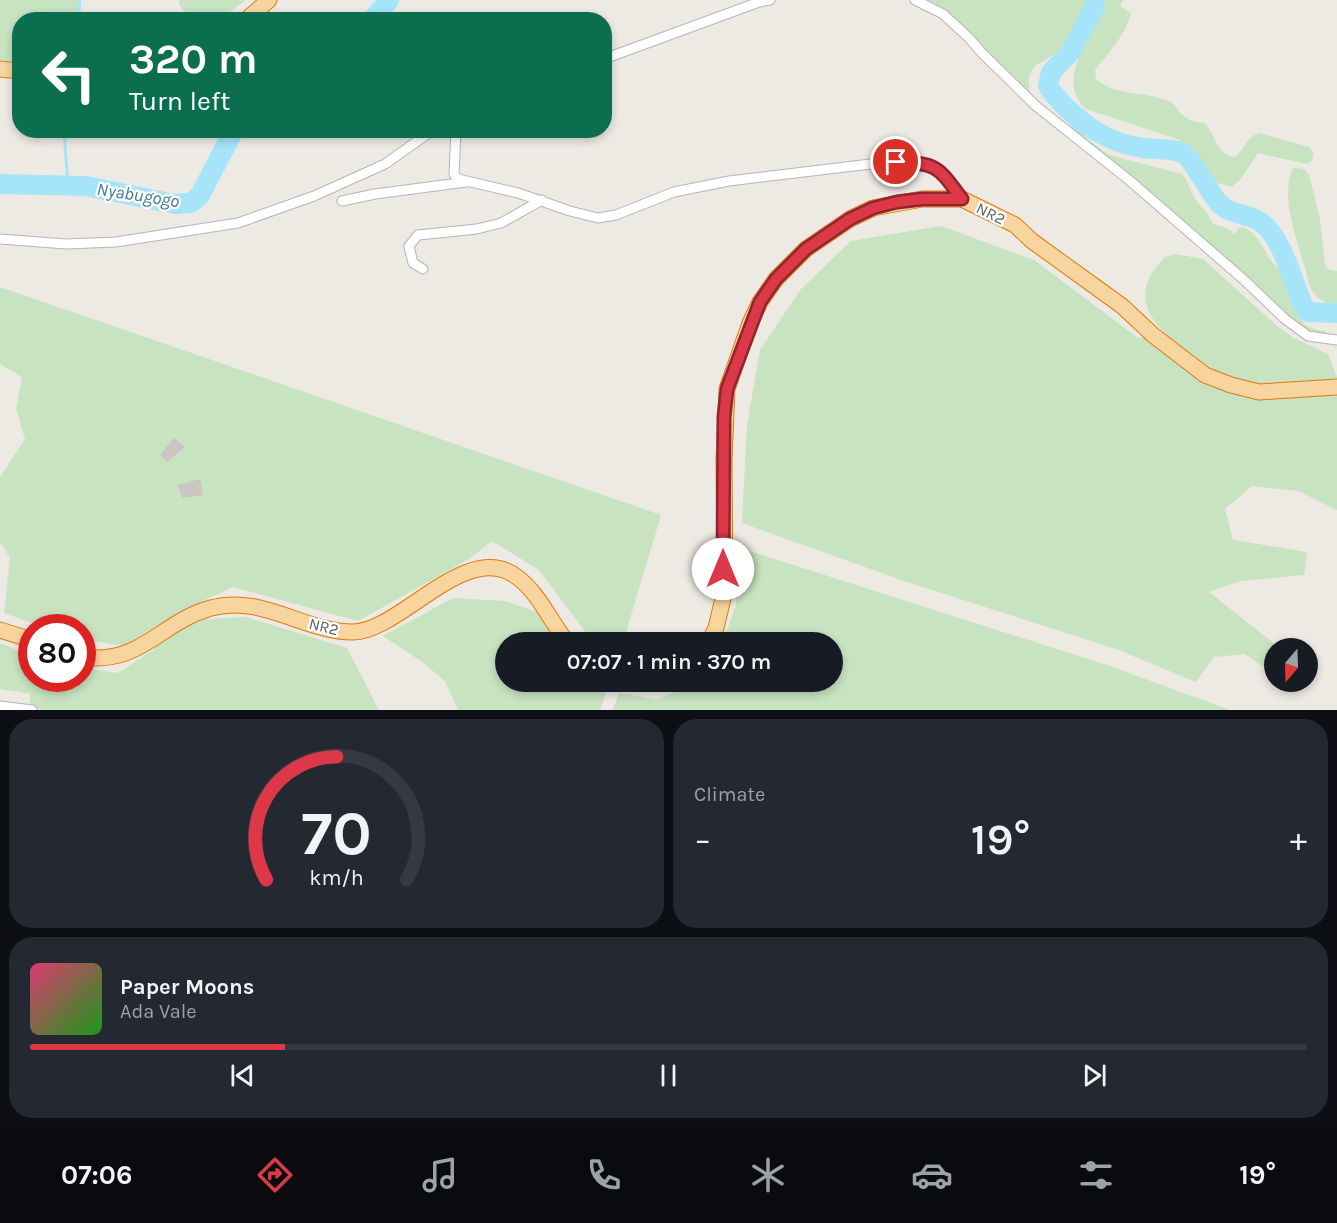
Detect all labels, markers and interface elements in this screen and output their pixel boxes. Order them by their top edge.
text: 320 m [129,34,258,84]
icon: left [30,36,108,114]
text: Turn left [129,85,230,117]
pin [870,136,921,187]
icon: arrive [879,145,912,178]
water label: Nyabugogo [95,178,181,212]
street label: NR2 [973,198,1008,229]
position arrow [691,537,755,601]
speed limit sign: 80 [18,614,96,692]
street label: NR2 [307,614,341,639]
north arrow [1264,638,1318,692]
map controls [1264,638,1318,692]
text: 07:07 · 1 min · 370 m [567,649,771,675]
text: Climate [694,783,765,806]
text: 70 [301,797,372,870]
text: 19° [971,813,1030,865]
text: − [694,820,711,858]
text: + [1290,820,1307,858]
text: km/h [309,866,364,891]
text: Paper Moons [120,974,254,1000]
text: Ada Vale [120,1000,197,1023]
icon: previous [226,1059,259,1092]
icon: pause [652,1059,685,1092]
icon: next [1078,1059,1111,1092]
icon: directions [254,1154,296,1196]
icon: music [419,1154,461,1196]
icon: phone [583,1154,625,1196]
icon: climate [747,1154,789,1196]
icon: car [911,1154,953,1196]
icon: filters [1075,1154,1117,1196]
text: 07:06 [61,1159,132,1191]
text: 19° [1239,1159,1276,1191]

